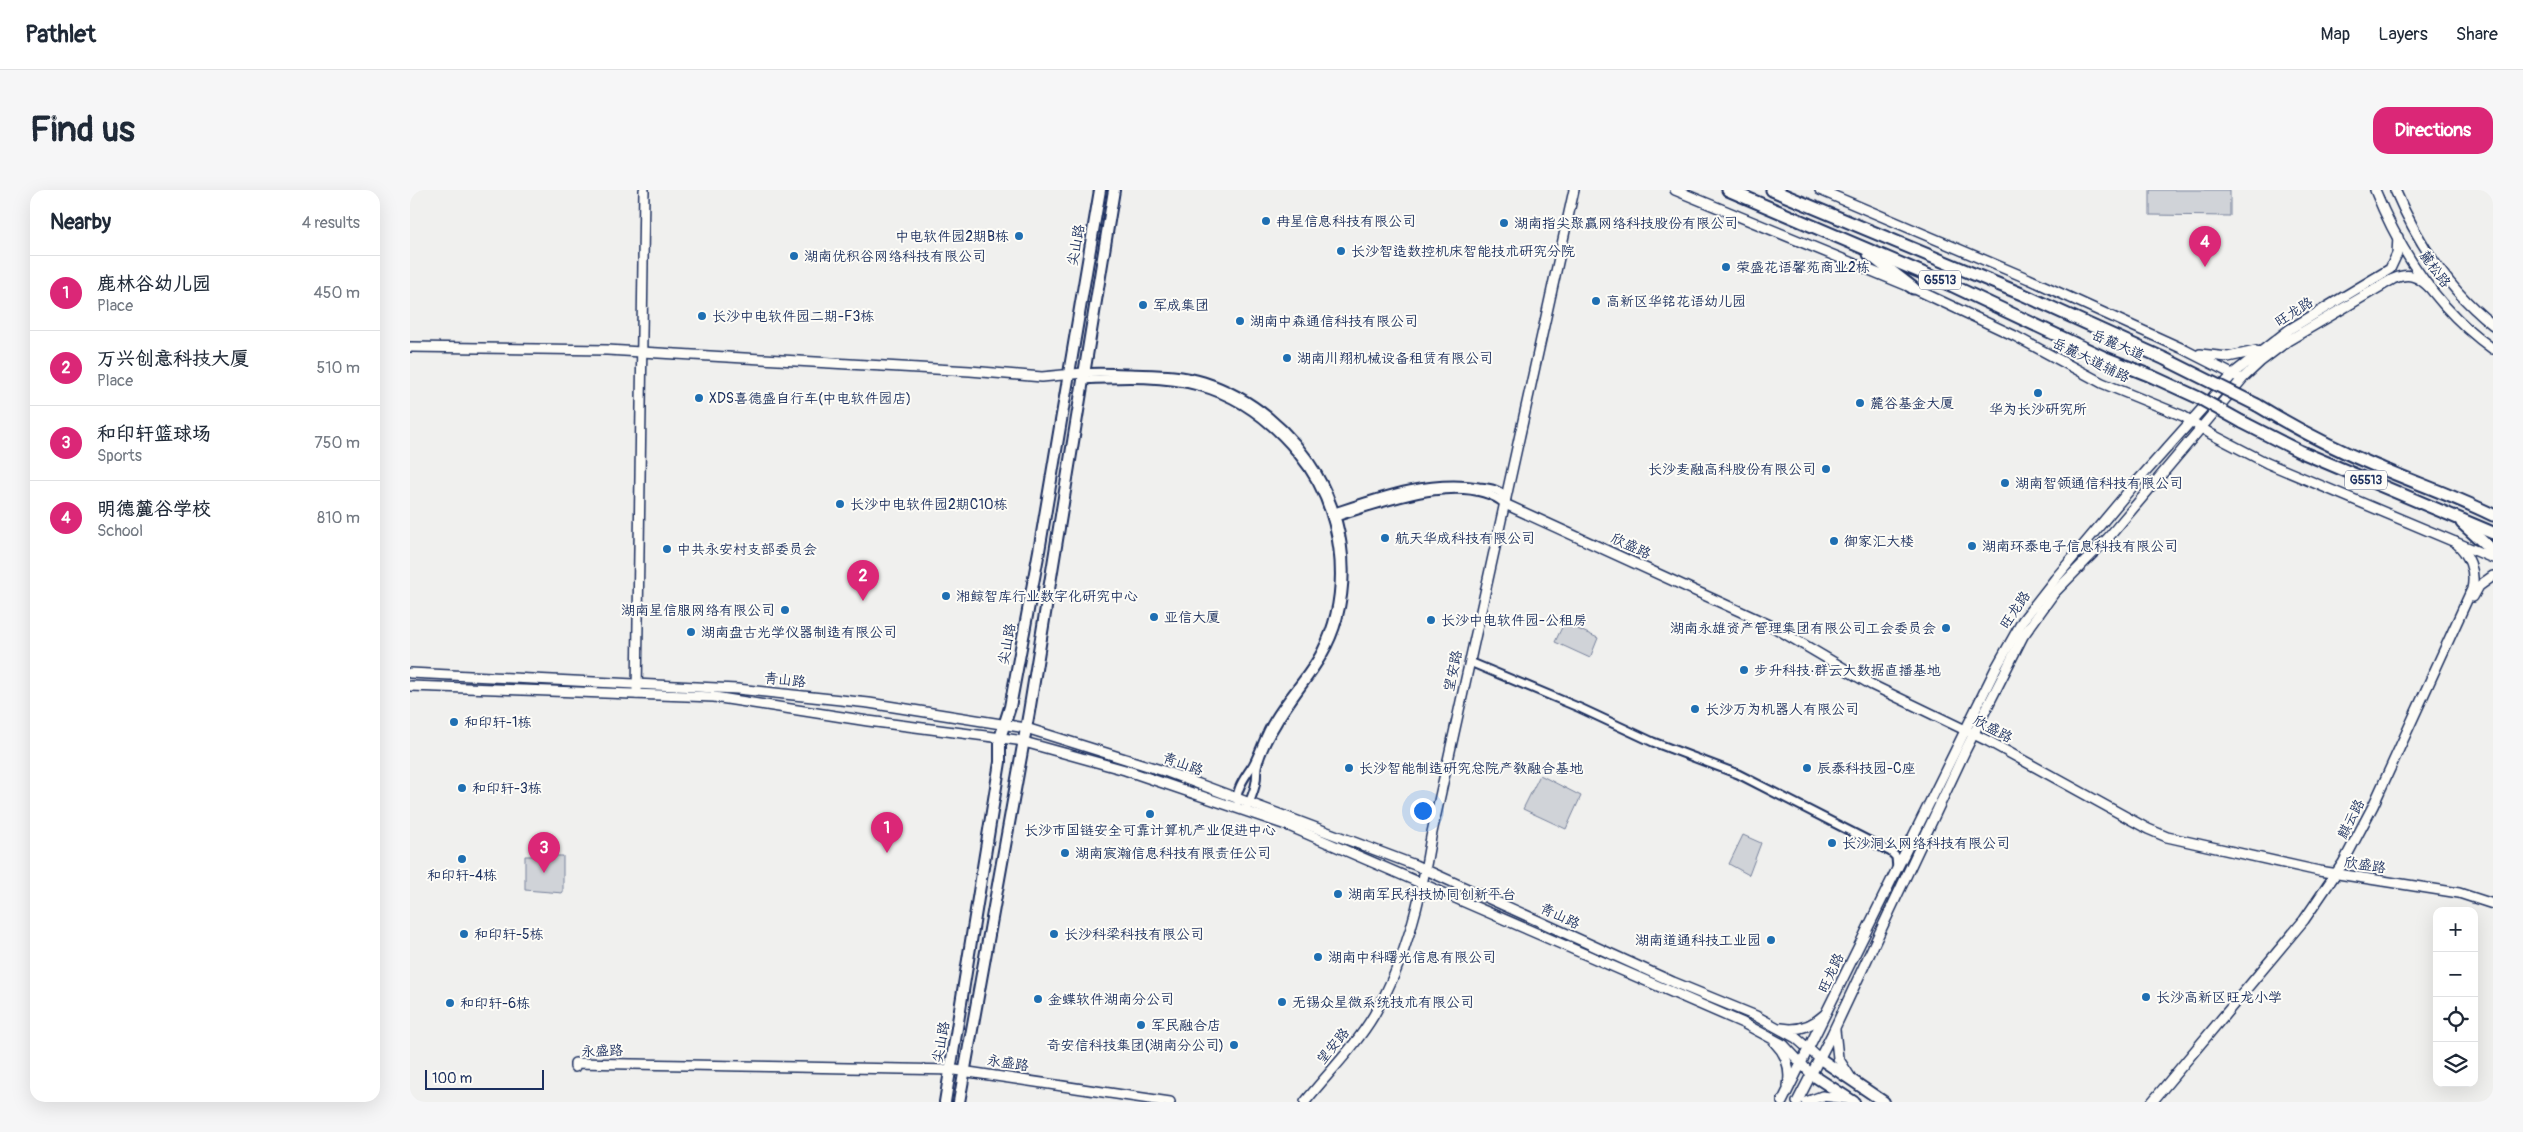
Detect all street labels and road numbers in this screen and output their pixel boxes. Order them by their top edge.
street label: 尖山路 [1064,223,1088,267]
street label: 麓松路 [2416,247,2454,291]
road number: G5513 [1919,270,1961,290]
street label: 旺龙路 [2272,294,2316,330]
street label: 岳麓大道 [2089,326,2147,364]
street label: 岳麓大道辅路 [2050,334,2132,386]
road number: G5513 [2345,470,2387,490]
street label: 欣盛路 [1608,529,1654,563]
street label: 旺龙路 [1996,588,2034,632]
street label: 尖山路 [995,622,1019,666]
street label: 望安路 [1440,649,1466,693]
street label: 青山路 [763,669,807,691]
street label: 欣盛路 [1970,712,2016,746]
street label: 青山路 [1160,749,1206,779]
street label: 麒云路 [2334,796,2368,842]
street label: 欣盛路 [2343,853,2387,877]
street label: 青山路 [1537,899,1583,933]
street label: 旺龙路 [1814,950,1848,996]
street label: 尖山路 [929,1020,953,1064]
street label: 望安路 [1313,1024,1353,1068]
street label: 永盛路 [581,1042,623,1060]
street label: 永盛路 [986,1052,1030,1074]

